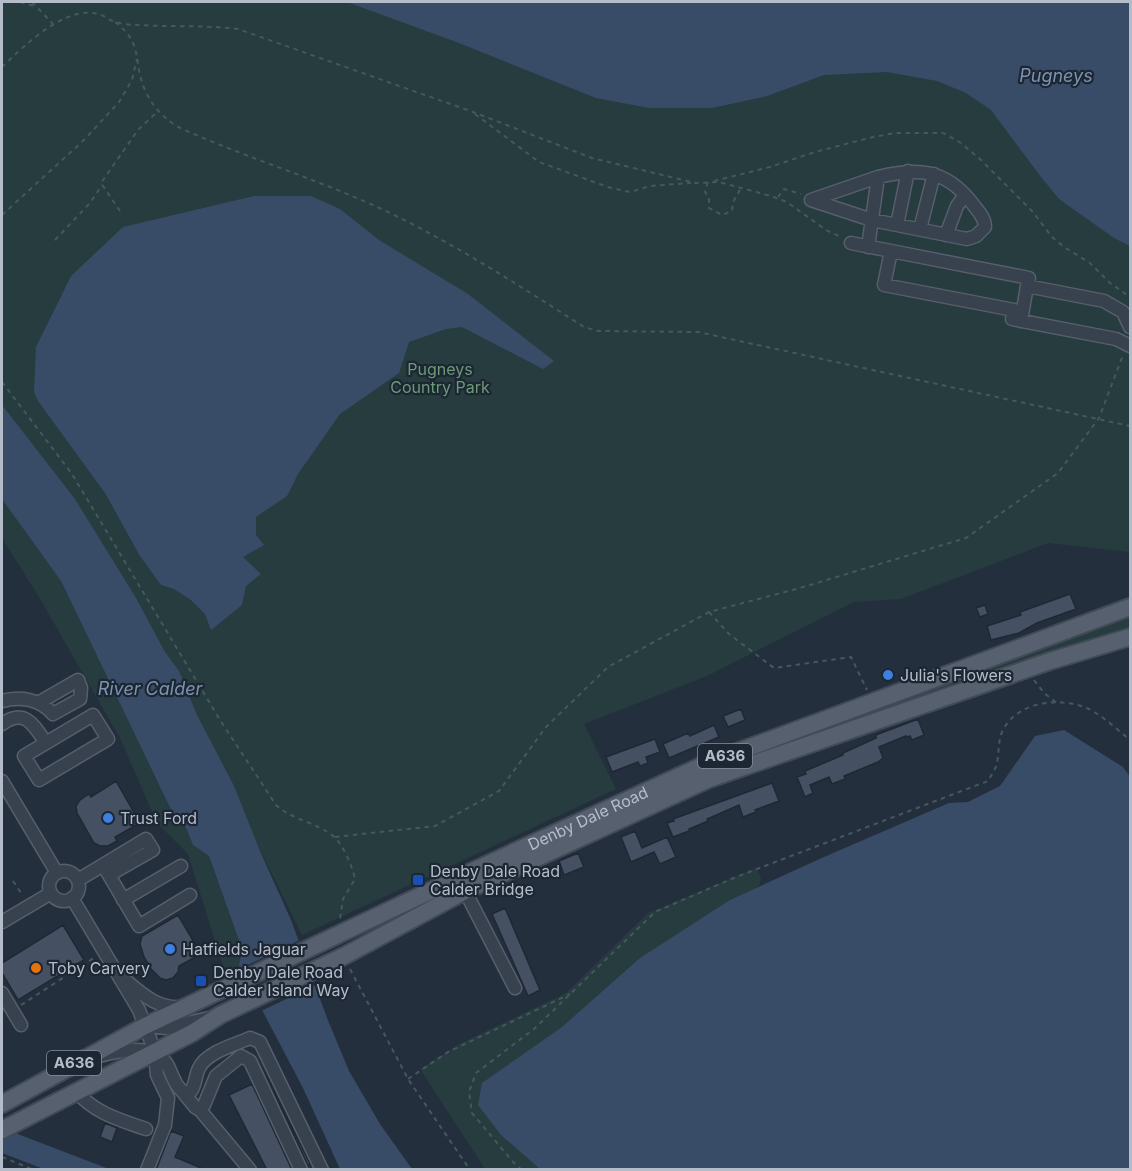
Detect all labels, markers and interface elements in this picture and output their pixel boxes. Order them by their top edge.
water label: Pugneys [1019,65,1093,86]
park label: Pugneys Country Park [390,359,490,397]
place label: Julia's Flowers [900,665,1012,685]
marker: Julia's Flowers [881,668,895,682]
water label: River Calder [98,678,204,699]
road number: A636 [698,744,752,768]
street label: Denby Dale Road [524,782,651,854]
place label: Trust Ford [120,808,197,828]
marker: Trust Ford [101,811,115,825]
place label: Denby Dale Road Calder Bridge [430,861,560,899]
marker: Denby Dale Road Calder Bridge [411,873,425,887]
place label: Hatfields Jaguar [182,939,306,959]
marker: Hatfields Jaguar [163,942,177,956]
place label: Toby Carvery [48,958,150,978]
marker: Toby Carvery [29,961,43,975]
place label: Denby Dale Road Calder Island Way [213,962,349,1000]
marker: Denby Dale Road Calder Island Way [194,974,208,988]
road number: A636 [47,1051,101,1075]

